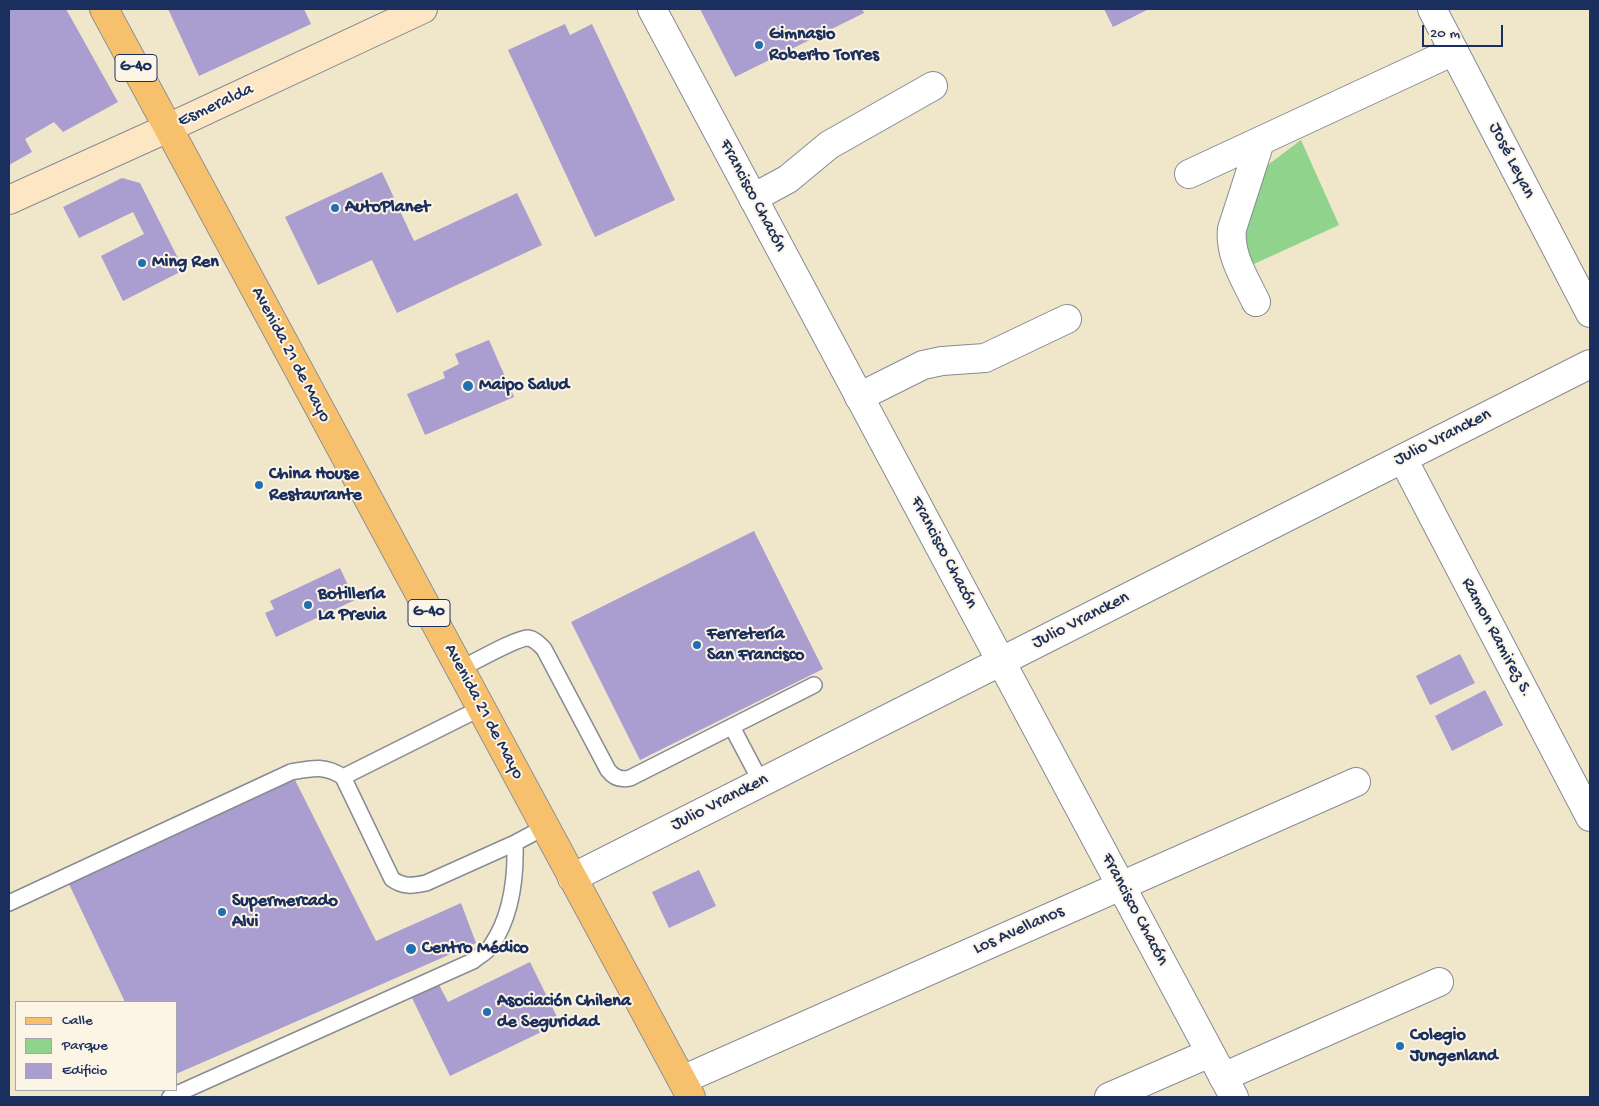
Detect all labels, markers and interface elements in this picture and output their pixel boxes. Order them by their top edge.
scale bar [1424,15,1505,47]
place label: Gimnasio Roberto Torres [769,24,879,66]
text: 20 m [1430,25,1460,43]
marker: Gimnasio Roberto Torres [753,39,765,51]
road number: G-40 [115,54,157,82]
street label: Esmeralda [175,79,257,133]
street label: José Leyan [1483,119,1539,203]
street label: Francisco Chacón [713,136,791,256]
place label: AutoPlanet [345,197,430,219]
marker: AutoPlanet [329,202,341,214]
place label: Ming Ren [152,252,219,274]
marker: Ming Ren [136,257,148,269]
street label: Avenida 21 de Mayo [245,284,335,426]
place label: Maipo Salud [479,375,569,397]
marker: Maipo Salud [461,379,475,393]
street label: Julio Vrancken [1391,404,1495,472]
place label: China House Restaurante [269,464,362,506]
marker: China House Restaurante [253,479,265,491]
street label: Francisco Chacón [904,493,982,613]
street label: Ramon Ramirez S. [1455,575,1537,701]
place label: Botillería La Previa [318,584,386,626]
street label: Julio Vrancken [1029,587,1133,655]
marker: Botillería La Previa [302,599,314,611]
road number: G-40 [408,600,450,626]
place label: Ferretería San Francisco [707,624,804,666]
marker: Ferretería San Francisco [691,639,703,651]
street label: Avenida 21 de Mayo [438,641,528,783]
street label: Julio Vrancken [668,769,772,837]
street label: Francisco Chacón [1095,850,1173,970]
place label: Supermercado Alvi [232,891,338,934]
street label: Los Avellanos [970,901,1068,961]
marker: Supermercado Alvi [216,906,228,918]
place label: Centro Médico [422,938,529,960]
marker: Centro Médico [404,942,418,956]
place label: Asociación Chilena de Seguridad [497,991,631,1034]
legend [15,1001,178,1091]
marker: Asociación Chilena de Seguridad [481,1006,493,1018]
text: Calle [62,1012,93,1030]
place label: Colegio Jungenland [1410,1025,1498,1068]
text: Parque [62,1037,108,1055]
marker: Colegio Jungenland [1394,1040,1406,1052]
text: Edificio [62,1062,107,1080]

